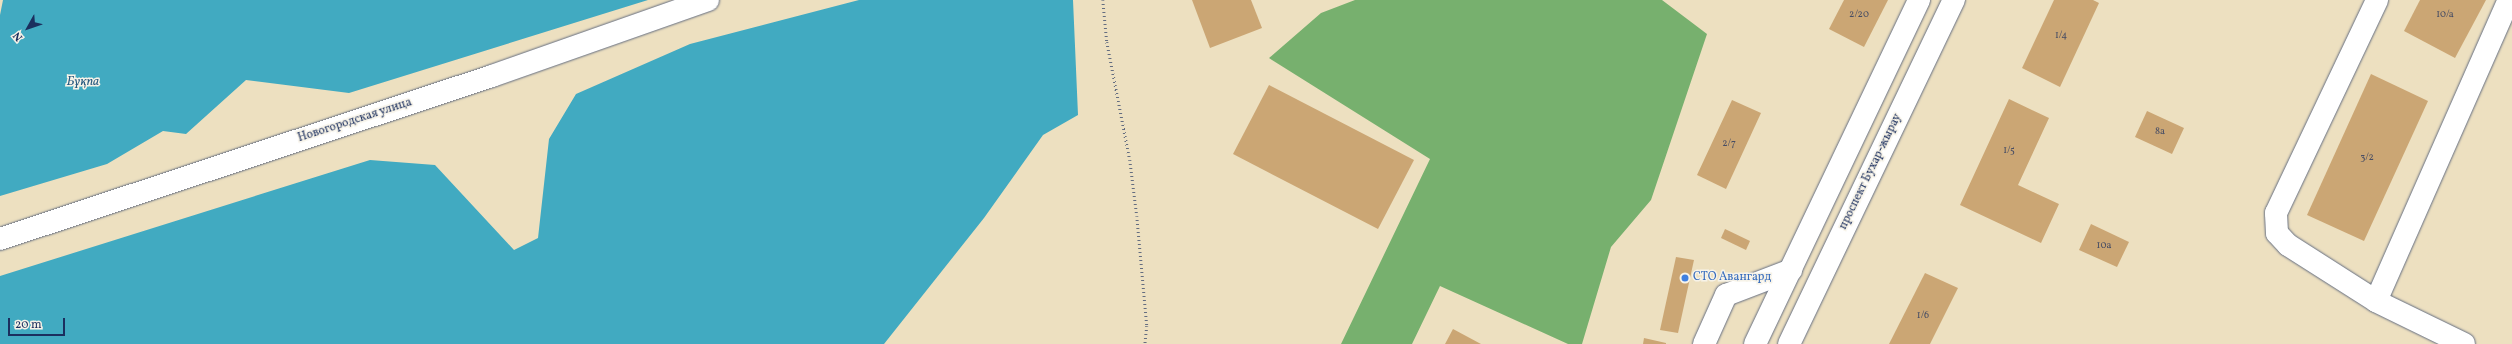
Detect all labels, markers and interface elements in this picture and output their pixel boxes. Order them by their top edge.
north arrow [8,8,48,48]
house number: 2/20 [1849,9,1869,21]
house number: 10/а [2436,9,2454,21]
text: N [10,28,27,44]
house number: 1/4 [2055,30,2067,42]
water label: Бұқпа [67,74,99,90]
street label: Новогородская улица [296,96,414,146]
street label: проспект Бухар-жырау [1837,112,1905,232]
house number: 8а [2155,126,2165,138]
house number: 2/7 [1722,138,1736,150]
house number: 1/5 [2003,145,2015,157]
house number: 3/2 [2360,152,2374,164]
house number: 10а [2097,240,2111,252]
place label: СТО Авангард [1693,271,1771,285]
marker: СТО Авангард [1680,273,1690,283]
scale bar [10,310,67,336]
house number: 1/6 [1917,310,1929,322]
text: 20 m [15,317,42,333]

